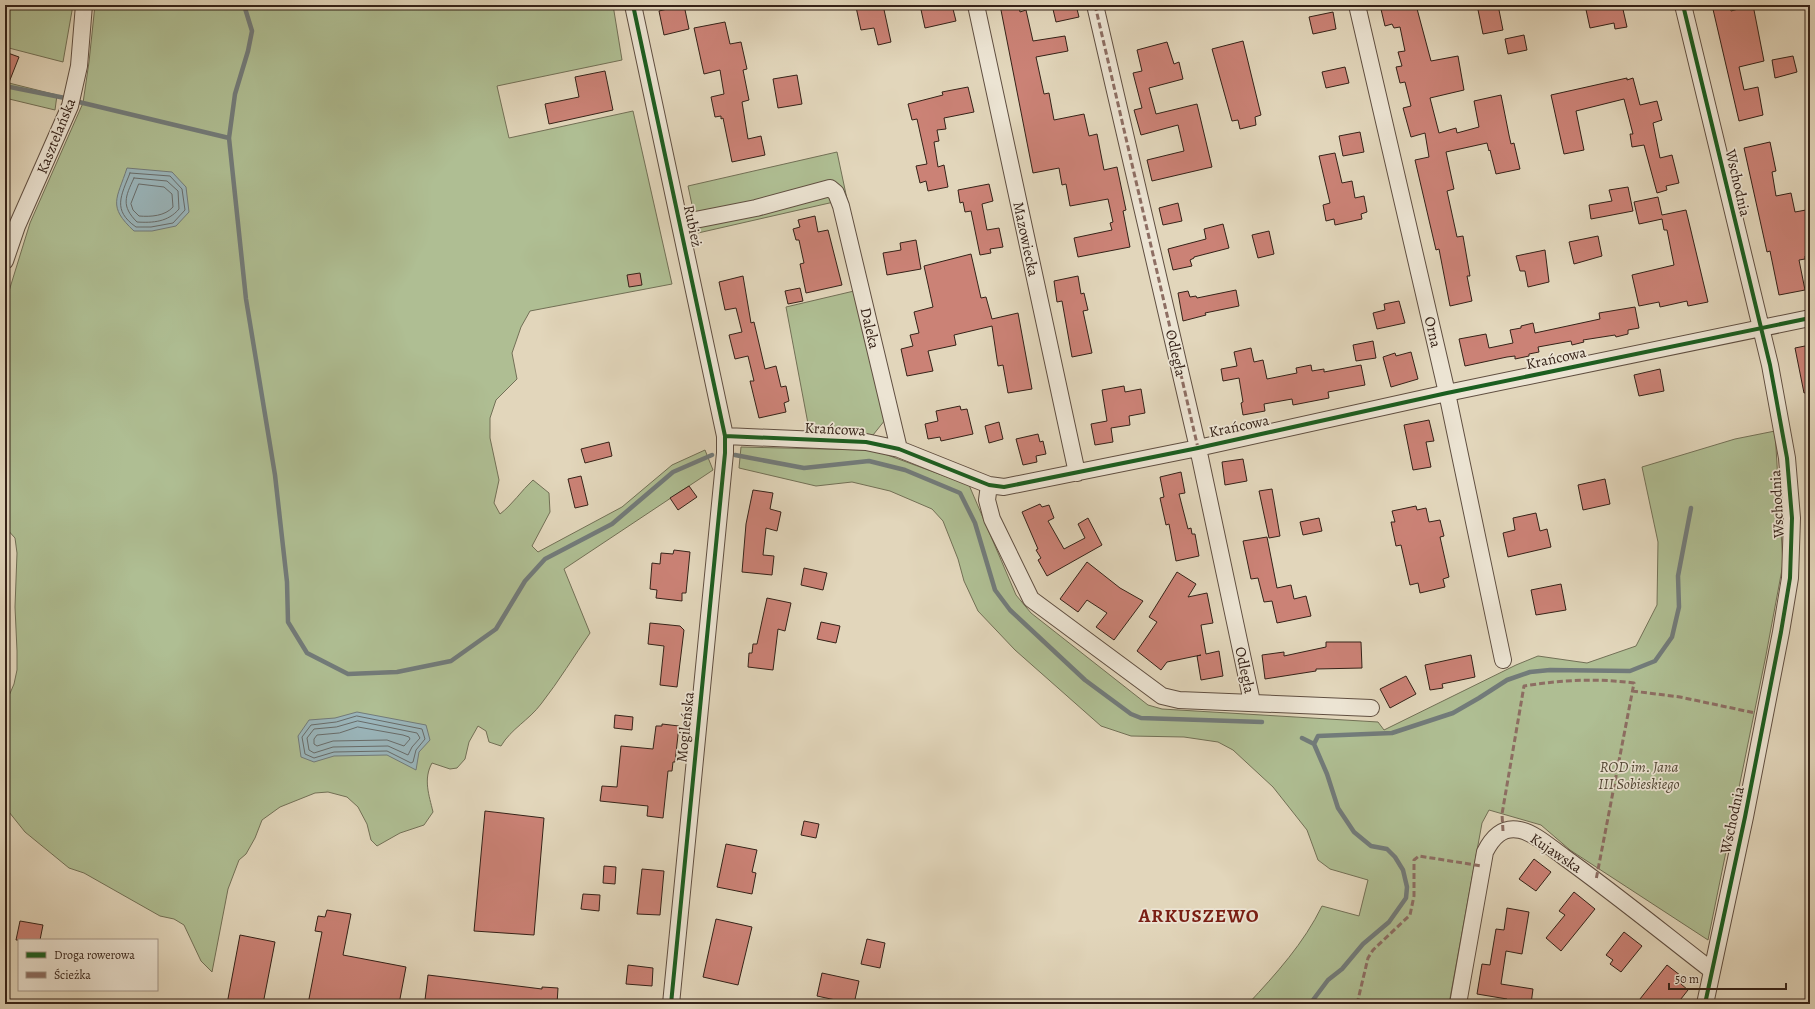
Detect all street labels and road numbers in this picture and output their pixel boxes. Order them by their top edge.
street label: Kasztelańska [32,95,80,177]
street label: Wschodnia [1720,147,1755,219]
street label: Mazowiecka [1008,200,1044,278]
street label: Rubież [679,203,707,249]
street label: Daleka [856,305,884,351]
street label: Orna [1420,314,1446,350]
street label: Odległa [1161,328,1191,378]
street label: Krańcowa [1524,342,1588,374]
street label: Krańcowa [1207,410,1271,442]
street label: Krańcowa [804,417,866,441]
street label: Wschodnia [1765,469,1789,540]
street label: Odległa [1230,645,1260,695]
street label: Mogileńska [671,691,699,763]
street label: Wschodnia [1715,785,1749,856]
street label: Kujawska [1526,828,1586,878]

